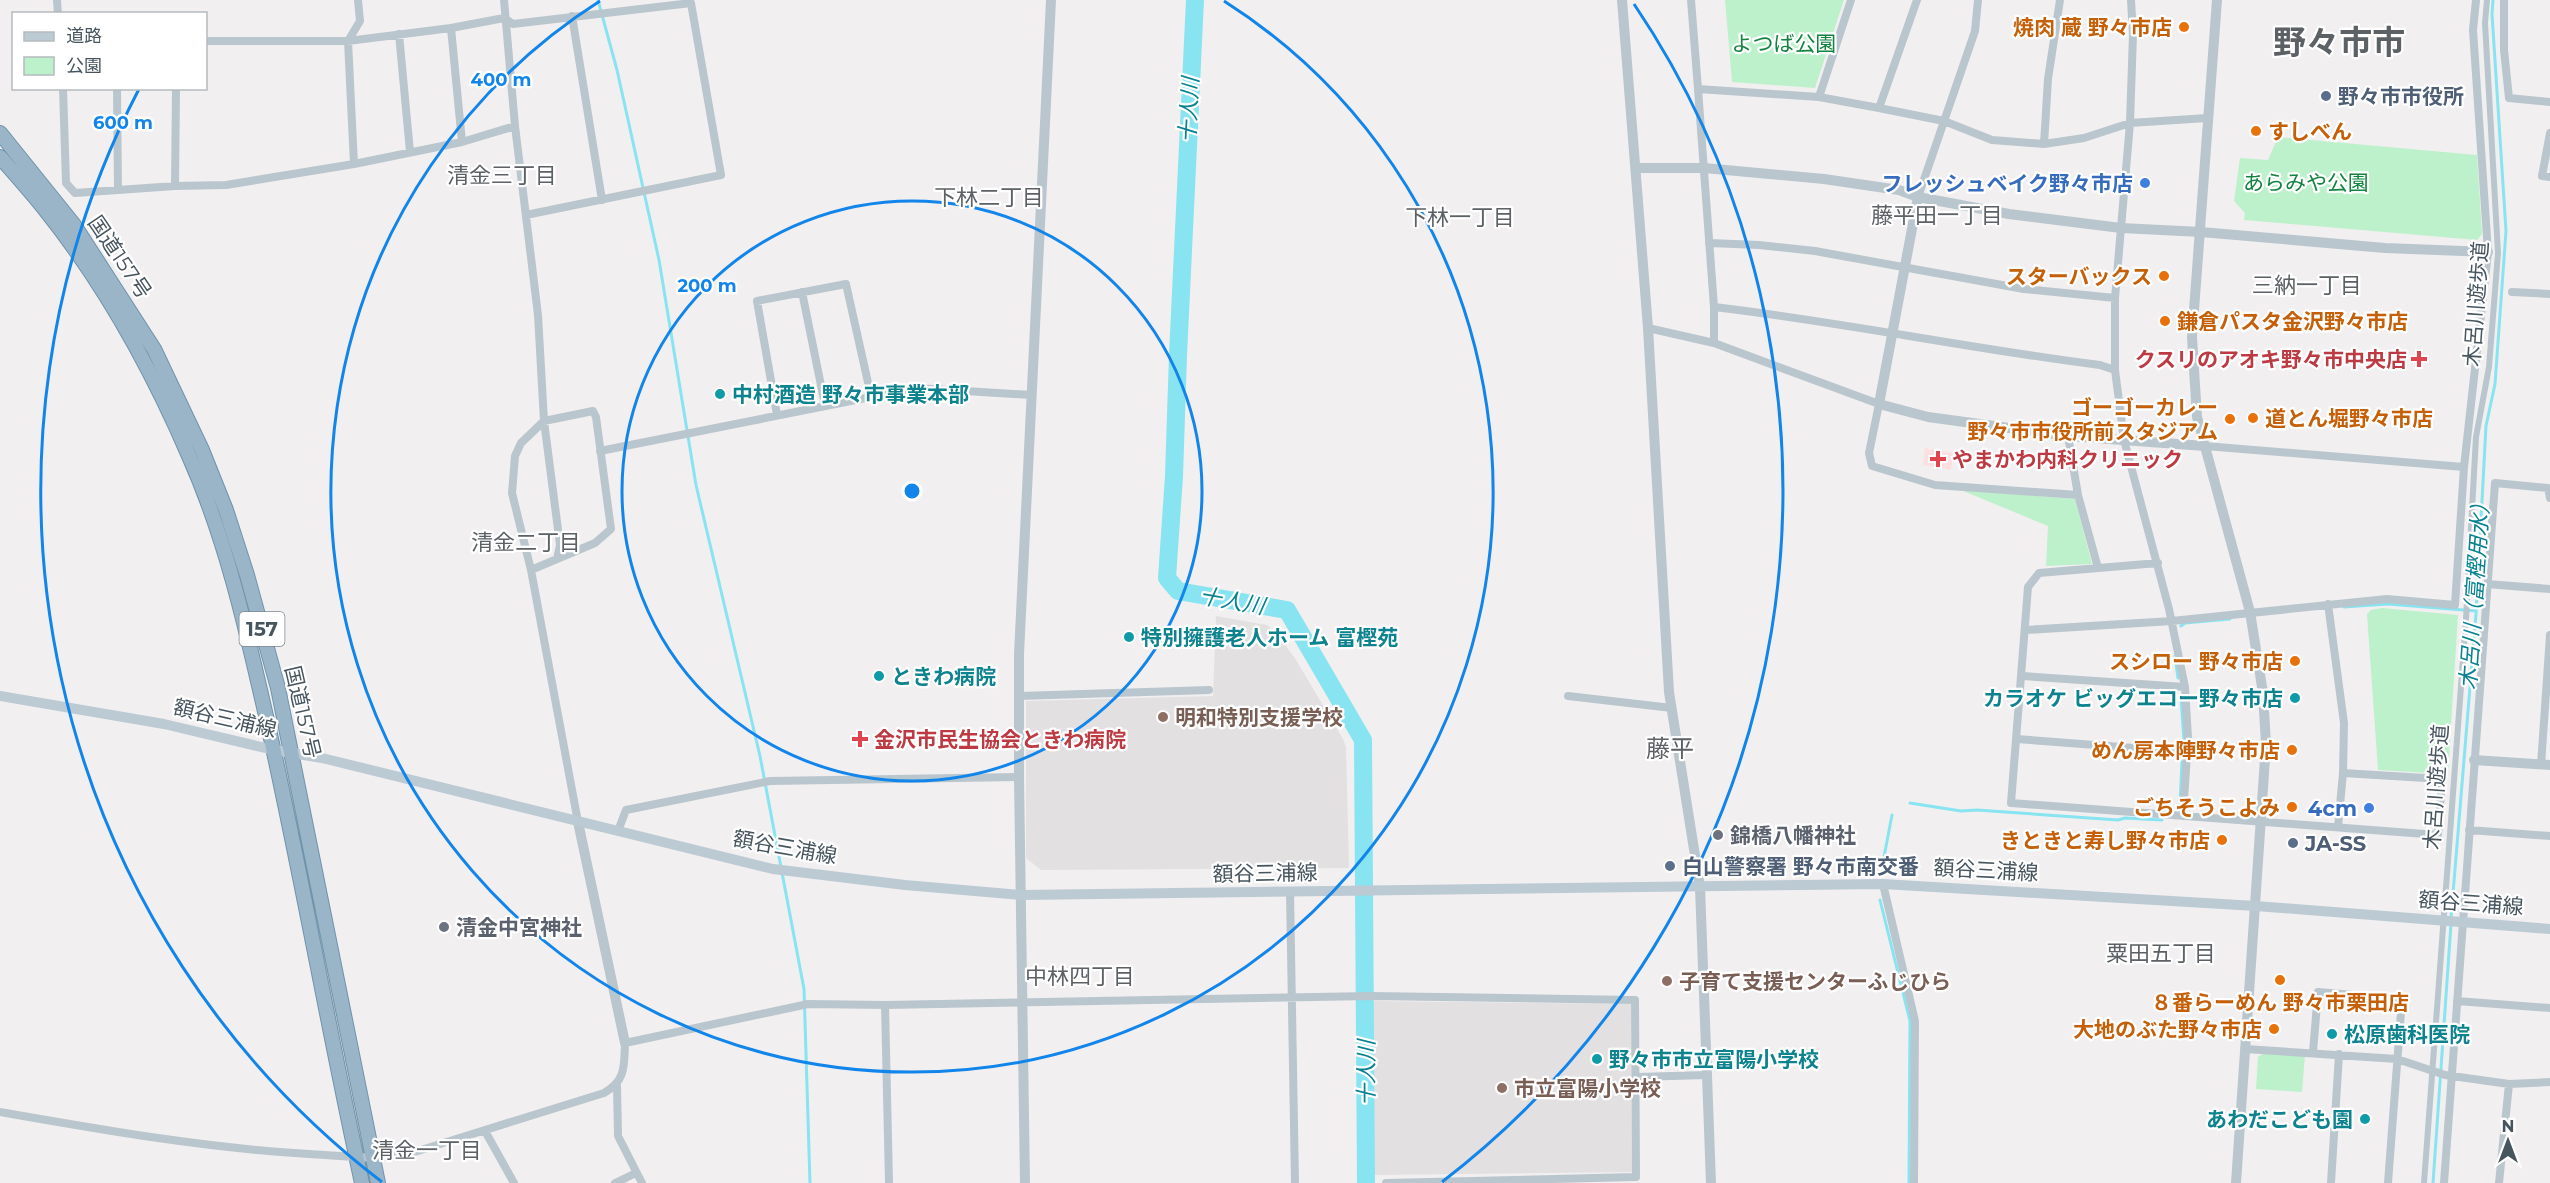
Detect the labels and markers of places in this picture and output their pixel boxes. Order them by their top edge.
place label: 焼肉 蔵 野々市店 [2013,15,2172,40]
marker: 焼肉 蔵 野々市店 [2177,20,2191,34]
place label: 野々市市役所 [2338,84,2464,109]
marker: 野々市市役所 [2319,89,2333,103]
place label: すしべん [2268,119,2352,144]
marker: すしべん [2249,124,2263,138]
place label: フレッシュベイク野々市店 [1881,171,2133,196]
marker: フレッシュベイク野々市店 [2138,176,2152,190]
place label: スターバックス [2006,264,2152,289]
marker: スターバックス [2157,269,2171,283]
place label: 鎌倉パスタ金沢野々市店 [2177,309,2408,334]
marker: 鎌倉パスタ金沢野々市店 [2158,314,2172,328]
place label: クスリのアオキ野々市中央店 [2135,347,2407,372]
marker: クスリのアオキ野々市中央店 [2412,352,2426,366]
place label: 中村酒造 野々市事業本部 [732,382,969,407]
marker: 中村酒造 野々市事業本部 [713,387,727,401]
place label: ゴーゴーカレー 野々市市役所前スタジアム [1967,395,2218,444]
place label: 道とん堀野々市店 [2265,406,2433,431]
marker: 道とん堀野々市店 [2246,411,2260,425]
marker: ゴーゴーカレー 野々市市役所前スタジアム [2223,412,2237,426]
place label: やまかわ内科クリニック [1952,447,2183,472]
marker: やまかわ内科クリニック [1929,450,1947,468]
centre of rings [902,481,922,501]
place label: 特別擁護老人ホーム 富樫苑 [1141,625,1398,650]
marker: 特別擁護老人ホーム 富樫苑 [1122,630,1136,644]
place label: スシロー 野々市店 [2109,649,2283,674]
marker: スシロー 野々市店 [2288,654,2302,668]
place label: ときわ病院 [891,664,996,689]
marker: ときわ病院 [872,669,886,683]
place label: カラオケ ビッグエコー野々市店 [1983,686,2283,711]
marker: カラオケ ビッグエコー野々市店 [2288,691,2302,705]
place label: 明和特別支援学校 [1175,705,1343,730]
marker: 明和特別支援学校 [1156,710,1170,724]
place label: 金沢市民生協会ときわ病院 [874,727,1126,752]
marker: 金沢市民生協会ときわ病院 [851,730,869,748]
place label: めん房本陣野々市店 [2091,738,2280,763]
marker: めん房本陣野々市店 [2285,743,2299,757]
place label: ごちそうこよみ [2133,795,2280,820]
place label: 4cm [2308,796,2357,821]
marker: ごちそうこよみ [2285,800,2299,814]
marker: 4cm [2362,801,2376,815]
place label: 錦橋八幡神社 [1730,823,1856,848]
marker: 錦橋八幡神社 [1711,828,1725,842]
place label: きときと寿し野々市店 [2000,828,2210,853]
place label: JA-SS [2304,831,2366,856]
marker: きときと寿し野々市店 [2215,833,2229,847]
marker: JA-SS [2286,836,2300,850]
place label: 白山警察署 野々市南交番 [1682,854,1919,879]
marker: 白山警察署 野々市南交番 [1663,859,1677,873]
place label: 清金中宮神社 [456,915,582,940]
marker: 清金中宮神社 [437,920,451,934]
place label: 子育て支援センターふじひら [1679,969,1951,994]
marker: ８番らーめん 野々市栗田店 [2273,973,2287,987]
marker: 子育て支援センターふじひら [1660,974,1674,988]
place label: ８番らーめん 野々市栗田店 [2151,990,2409,1015]
place label: 大地のぶた野々市店 [2073,1017,2262,1042]
marker: 大地のぶた野々市店 [2267,1022,2281,1036]
place label: 松原歯科医院 [2344,1022,2470,1047]
marker: 松原歯科医院 [2325,1027,2339,1041]
place label: 野々市市立富陽小学校 [1609,1047,1819,1072]
marker: 野々市市立富陽小学校 [1590,1052,1604,1066]
place label: 市立富陽小学校 [1514,1076,1661,1101]
marker: 市立富陽小学校 [1495,1081,1509,1095]
place label: あわだこども園 [2206,1107,2353,1132]
marker: あわだこども園 [2358,1112,2372,1126]

